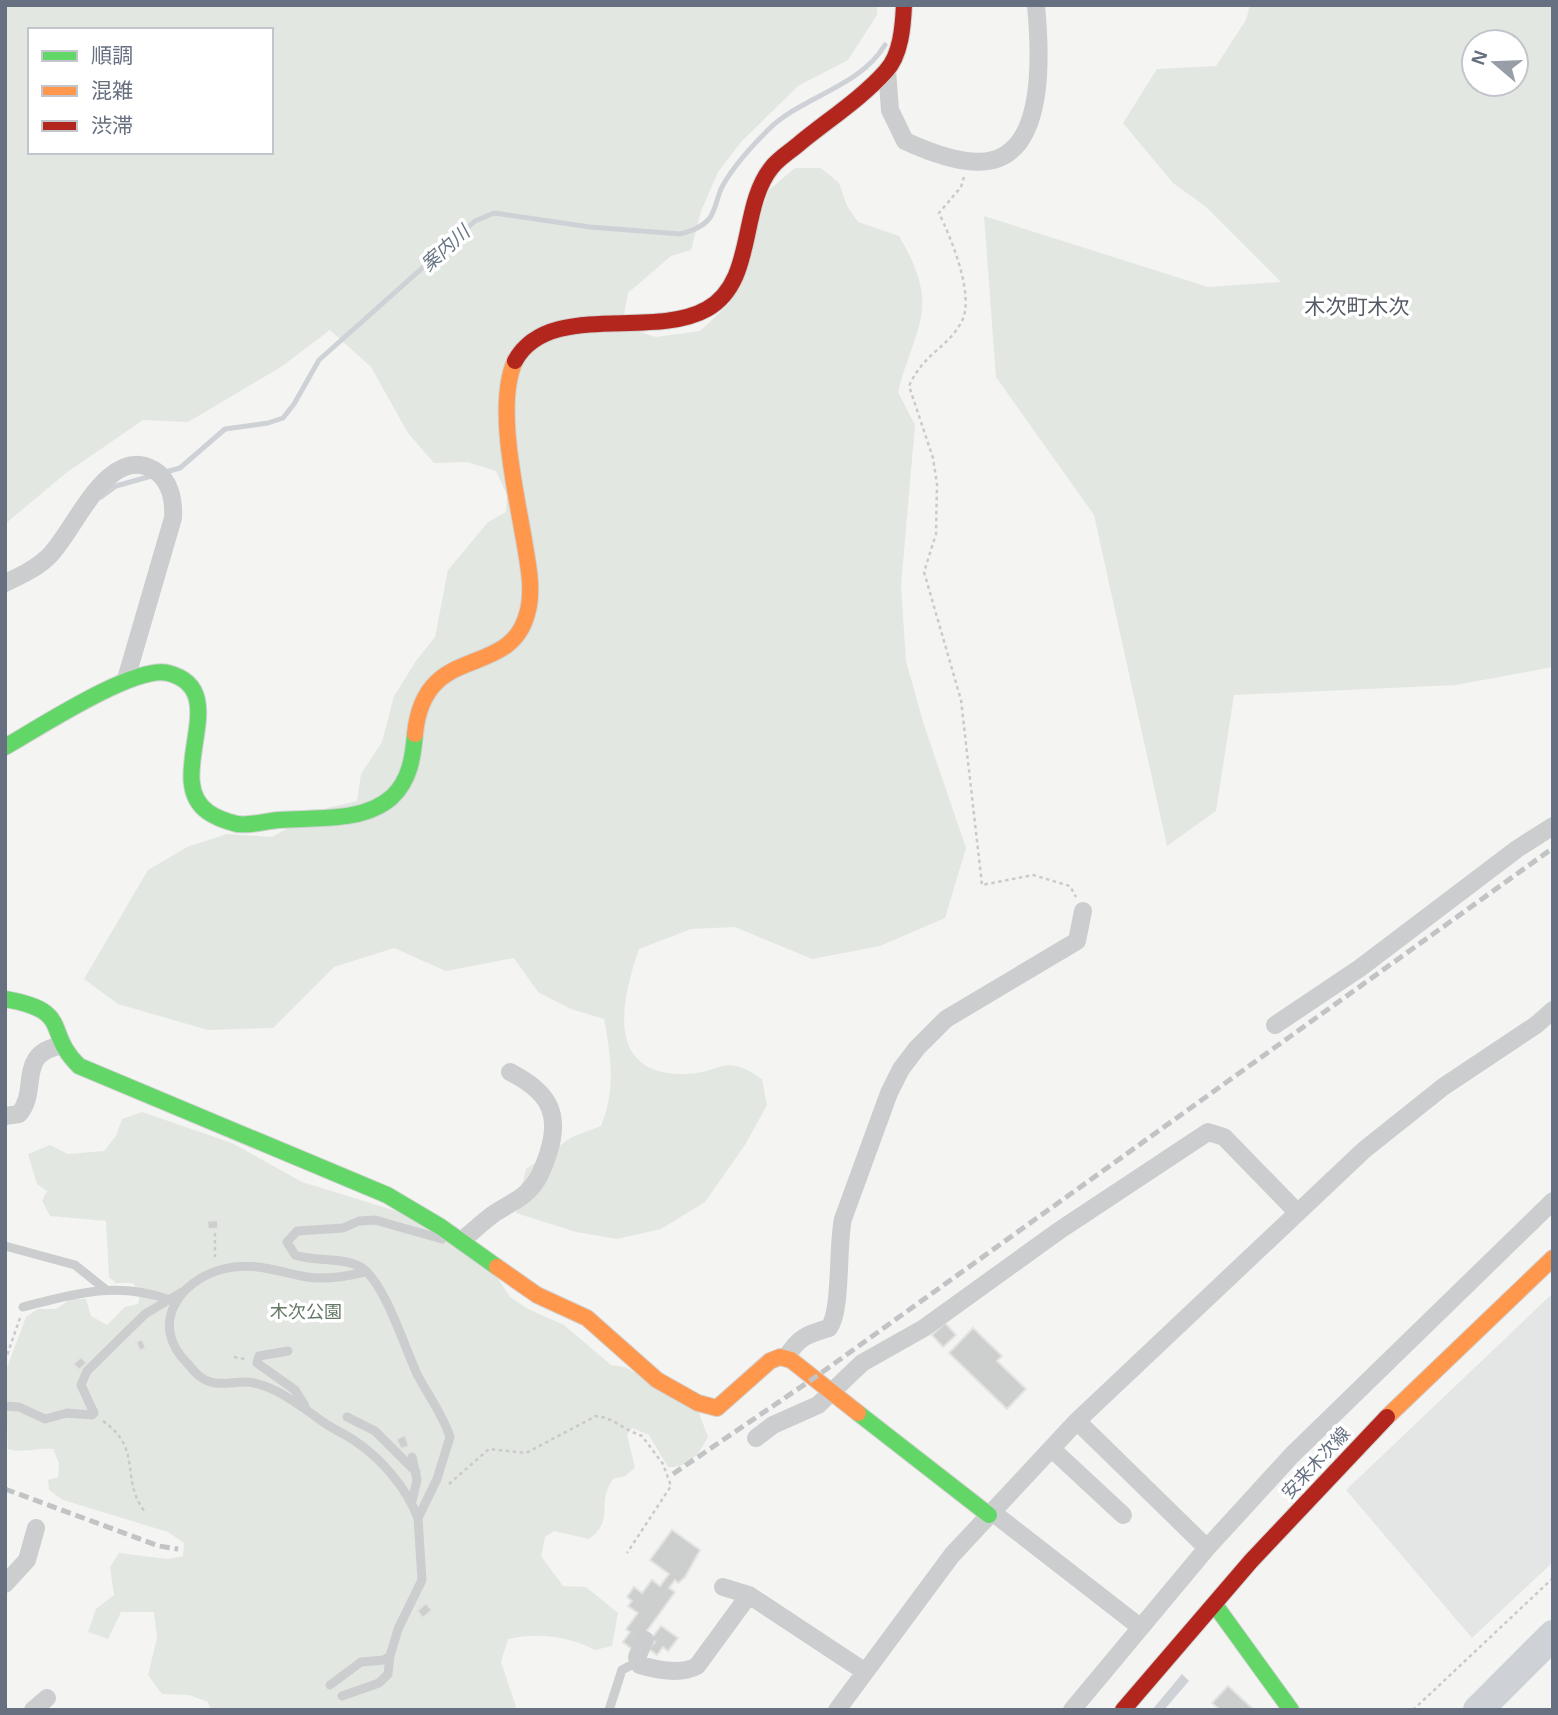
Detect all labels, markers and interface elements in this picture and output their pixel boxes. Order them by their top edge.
legend [28,28,273,154]
north arrow [1460,28,1530,98]
text: 順調 [91,44,133,67]
text: N [1467,48,1492,68]
text: 混雑 [91,79,133,102]
text: 渋滞 [91,114,133,137]
water label: 案内川 [417,220,475,275]
district label: 木次町木次 [1305,295,1410,318]
park label: 木次公園 [270,1302,342,1322]
street label: 安来木次線 [1278,1423,1354,1503]

